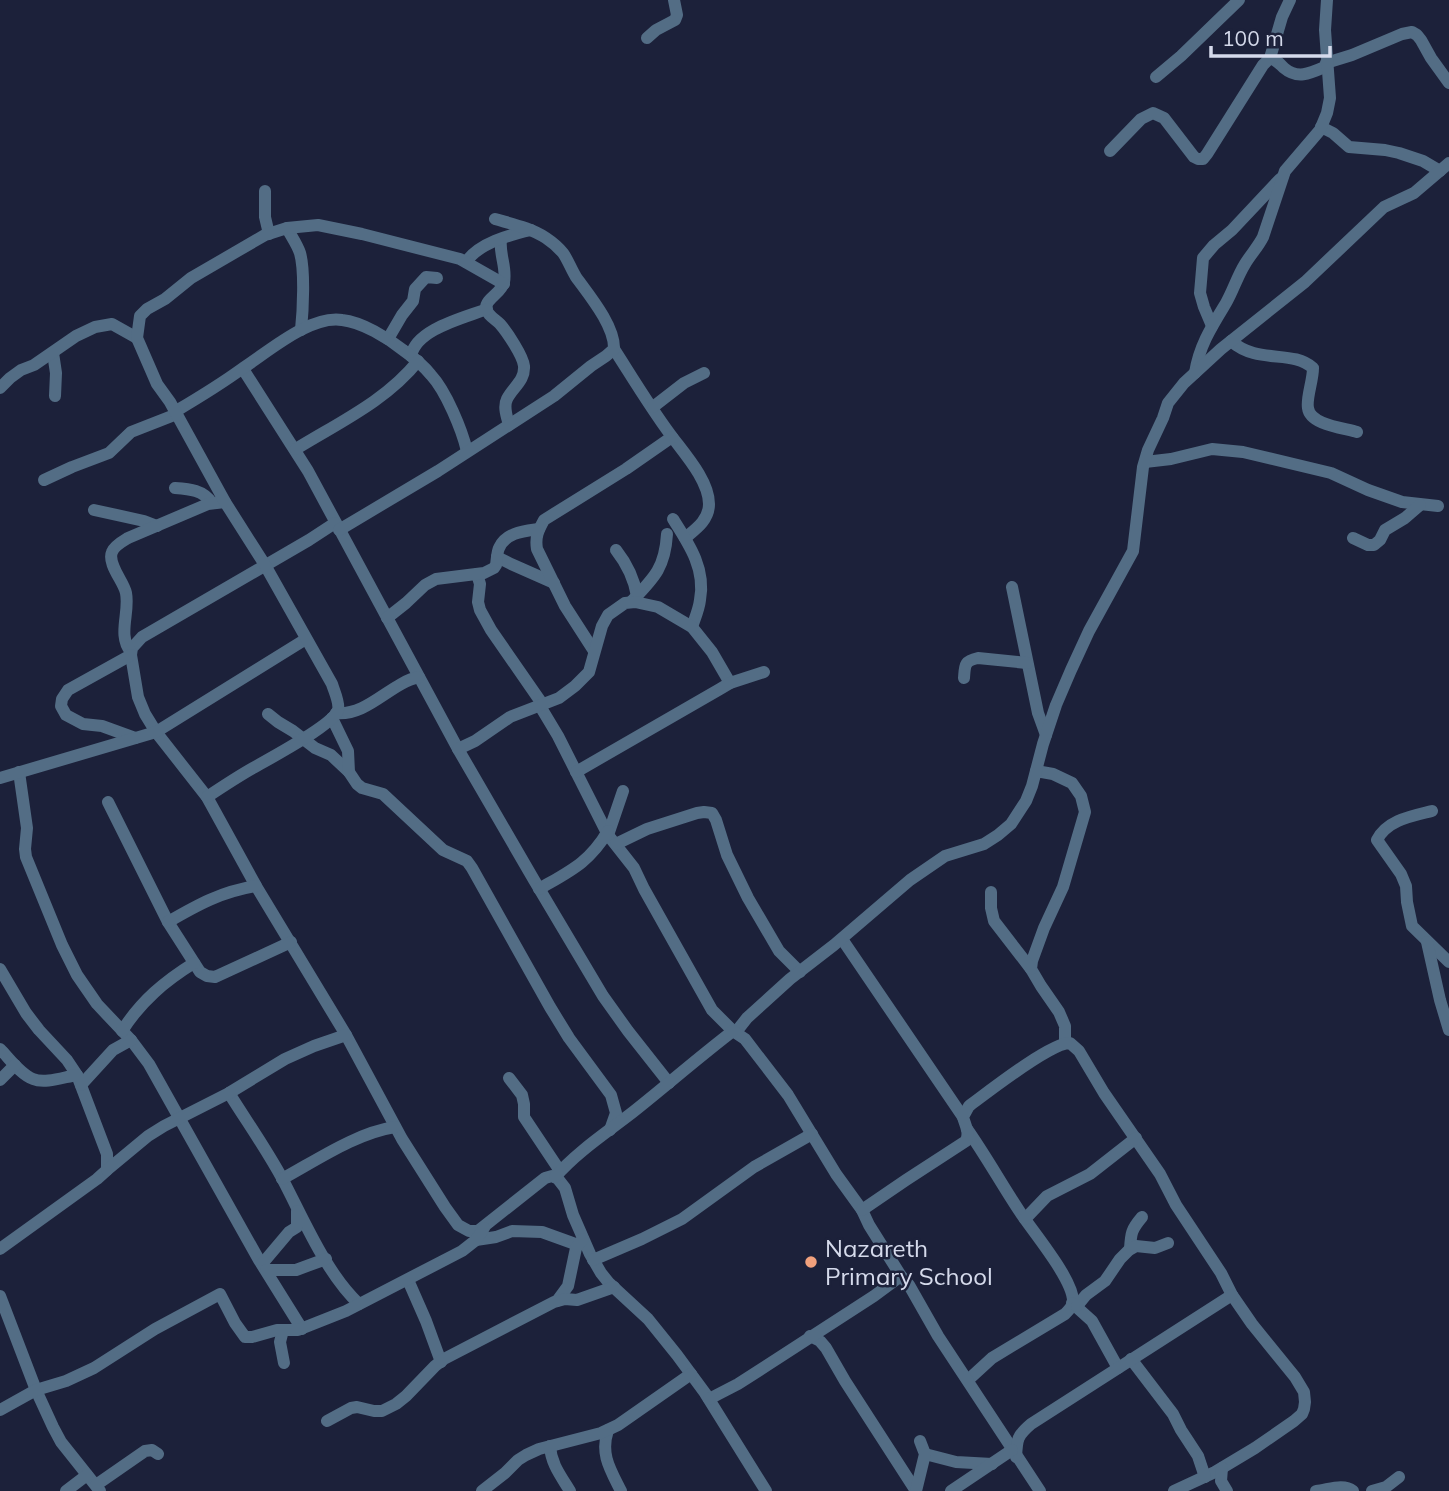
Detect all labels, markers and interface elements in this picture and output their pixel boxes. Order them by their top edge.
scale bar [1211,14,1330,58]
text: 100 m [1222,25,1284,51]
place label: Nazareth Primary School [825,1233,993,1291]
marker: Nazareth Primary School [803,1254,819,1270]

